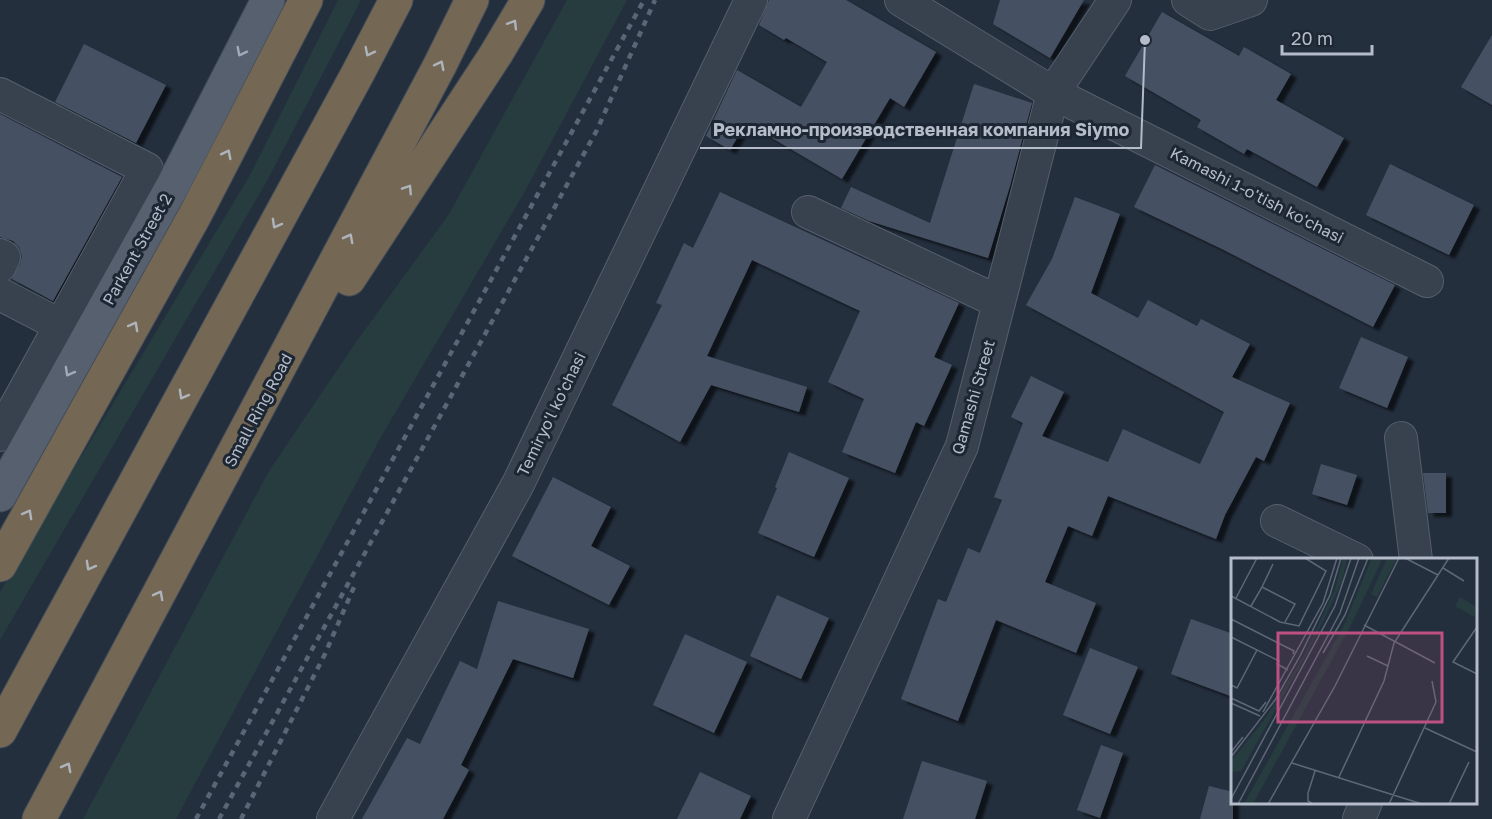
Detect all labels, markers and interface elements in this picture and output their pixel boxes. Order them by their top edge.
scale bar [1282,18,1372,56]
one-way arrow [506,20,518,30]
text: 20 m [1291,27,1333,49]
one-way arrow [237,46,248,56]
one-way arrow [365,46,376,56]
one-way arrow [433,61,444,72]
callout: Рекламно-производственная компания Siymo [700,112,1141,148]
text: Рекламно-производственная компания Siymo [713,118,1129,140]
street label: Kamashi 1-o'tish ko'chasi [1167,143,1347,247]
one-way arrow [219,149,231,160]
one-way arrow [401,184,412,195]
street label: Parkent Street 2 [98,190,176,308]
one-way arrow [272,217,283,228]
one-way arrow [342,234,353,244]
one-way arrow [127,321,138,332]
street label: Qamashi Street [947,337,999,457]
street label: Temiryo'l ko'chasi [512,349,590,479]
street label: Small Ring Road [220,350,296,470]
one-way arrow [65,366,77,376]
one-way arrow [179,389,190,399]
one-way arrow [21,510,33,520]
inset map [1231,558,1477,804]
one-way arrow [86,560,97,570]
one-way arrow [152,591,163,602]
one-way arrow [60,763,71,774]

